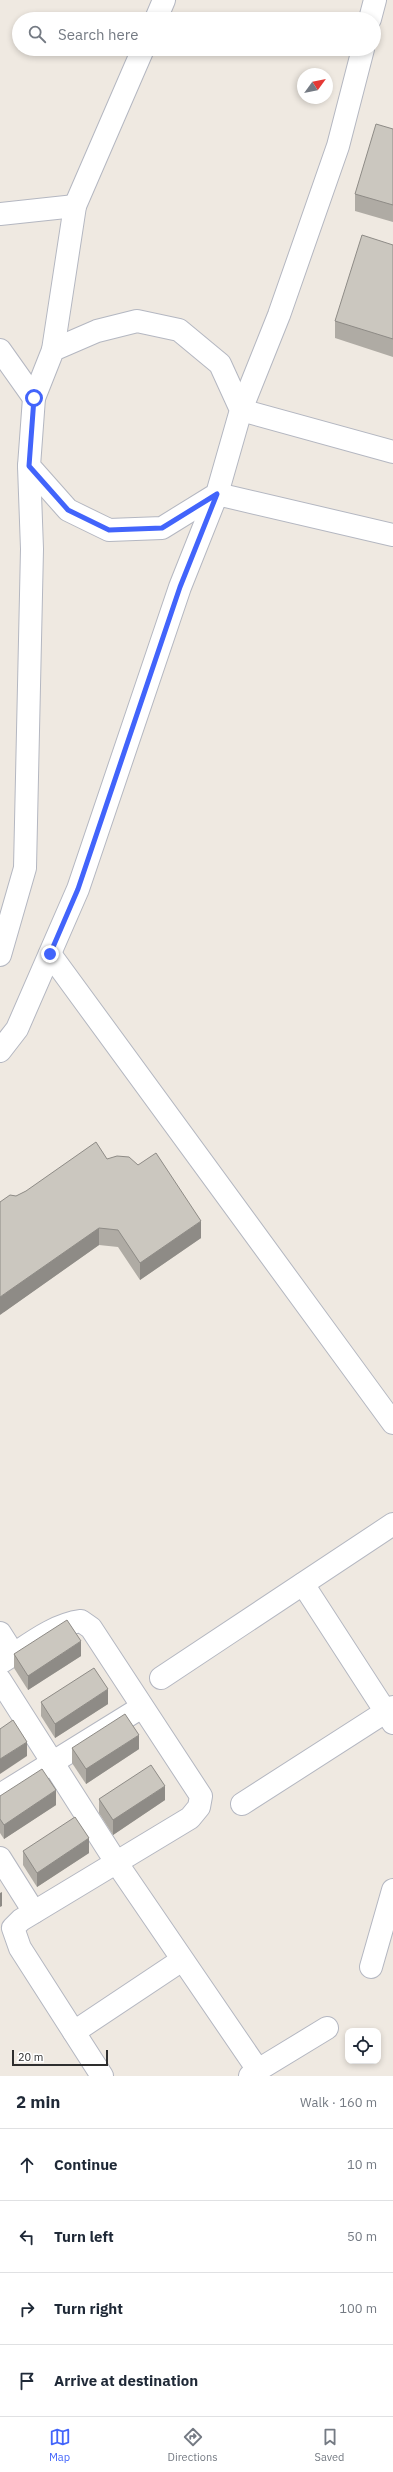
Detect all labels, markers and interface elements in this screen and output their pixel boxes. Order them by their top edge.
search box [12,12,381,56]
icon: search [26,23,48,45]
text: Search here [58,25,138,44]
north arrow [297,68,333,104]
route start [25,389,43,407]
route end [41,945,59,963]
map controls [345,2028,381,2064]
button: locate [345,2028,381,2064]
scale bar [12,2048,108,2067]
text: 20 m [18,2050,43,2064]
text: 2 min [16,2091,60,2113]
text: Walk · 160 m [300,2094,377,2111]
icon: ahead [16,2154,38,2176]
text: Continue [54,2155,118,2174]
text: 10 m [347,2156,377,2173]
icon: left [16,2226,38,2248]
text: Turn left [54,2227,114,2246]
text: 50 m [347,2228,377,2245]
icon: right [16,2298,38,2320]
text: Turn right [54,2299,123,2318]
text: 100 m [339,2300,377,2317]
icon: arrive [16,2370,38,2392]
text: Arrive at destination [54,2371,198,2390]
tab: Map [49,2426,71,2464]
tab: Directions [168,2426,218,2464]
tab: Saved [315,2426,344,2464]

